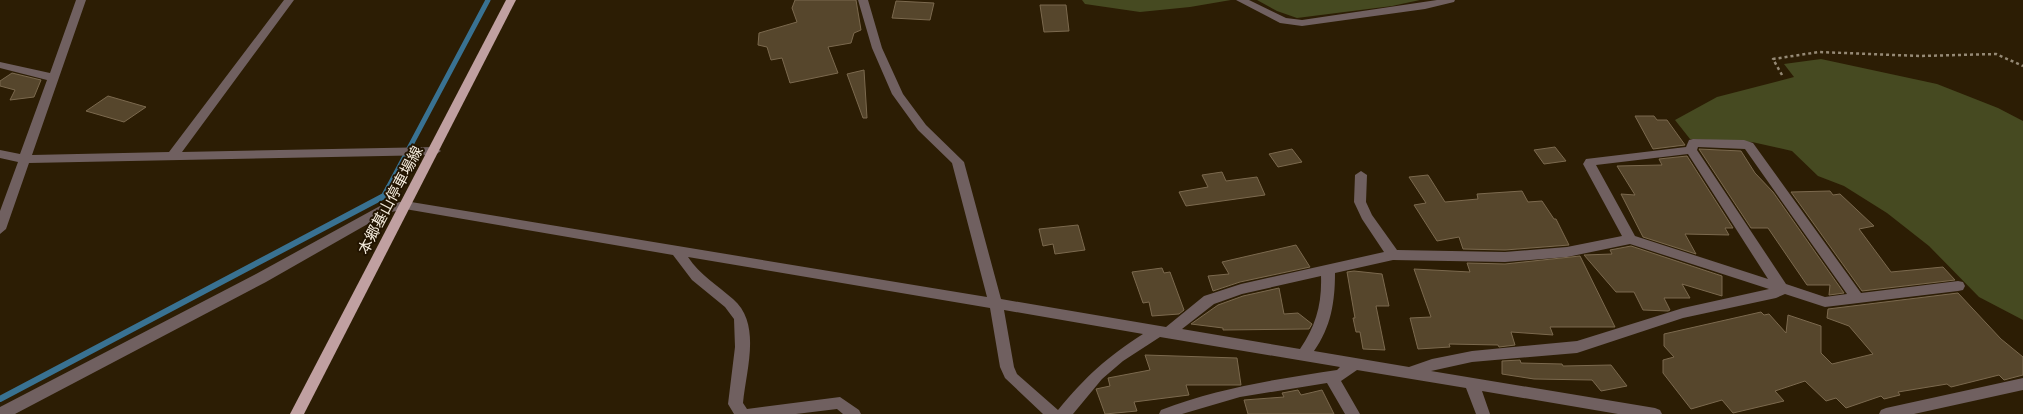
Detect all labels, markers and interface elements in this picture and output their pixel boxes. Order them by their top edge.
street label: 本郷基山停車場線 [354,143,426,257]

